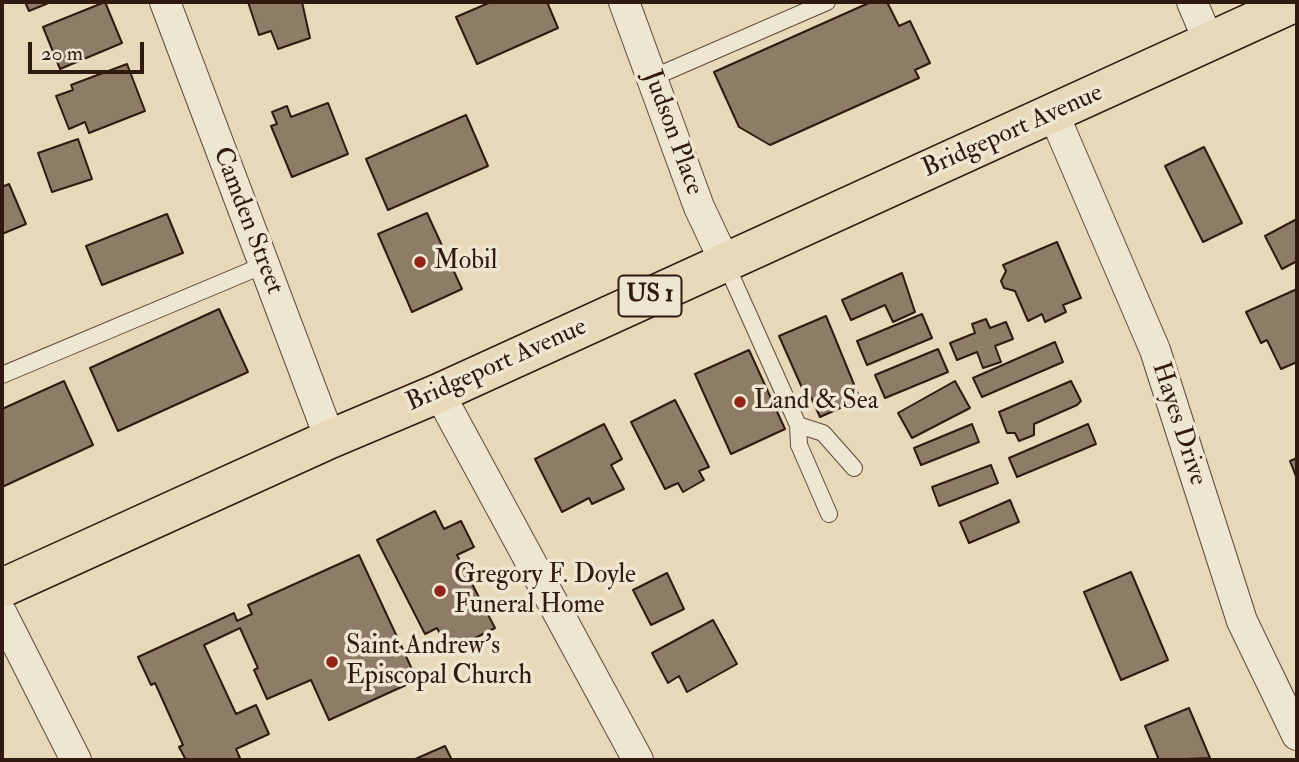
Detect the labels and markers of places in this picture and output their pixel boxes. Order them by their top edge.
place label: Mobil [434,246,497,278]
marker: Mobil [412,254,428,270]
place label: Land & Sea [754,386,878,418]
marker: Land & Sea [732,394,748,410]
place label: Gregory F. Doyle Funeral Home [454,560,636,622]
marker: Gregory F. Doyle Funeral Home [432,583,448,599]
place label: Saint Andrew's Episcopal Church [346,631,532,692]
marker: Saint Andrew's Episcopal Church [324,654,340,670]

